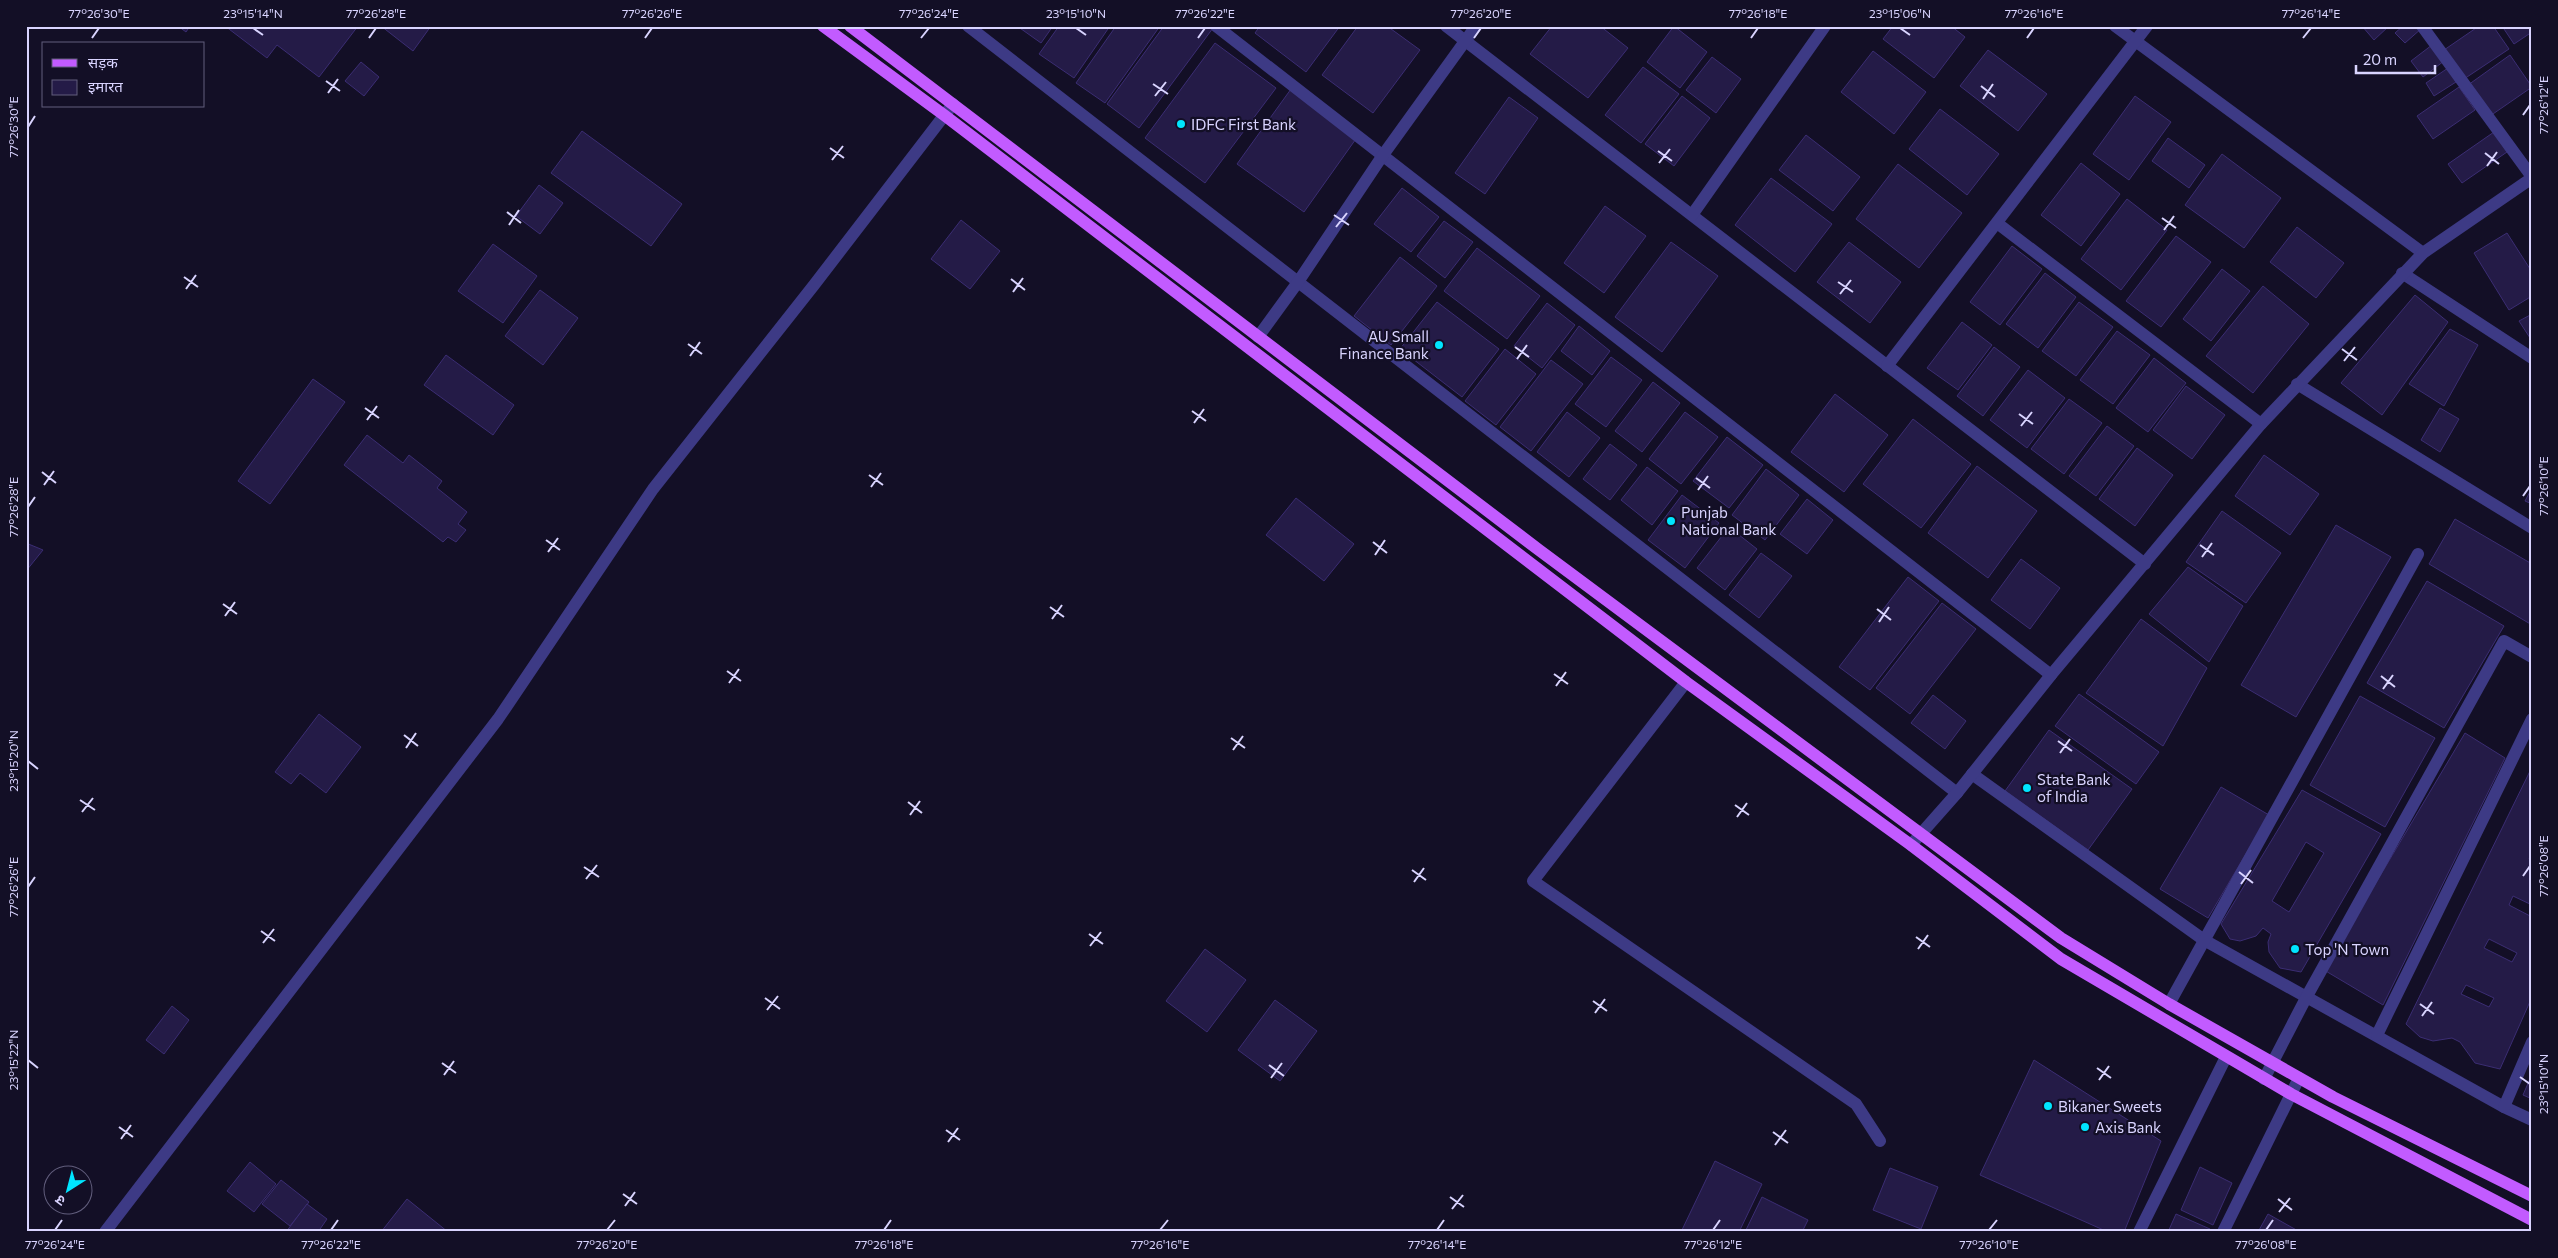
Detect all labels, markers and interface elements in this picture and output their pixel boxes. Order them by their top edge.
text: 77°26'30"E [69,6,130,20]
text: 23°15'14"N [223,6,283,20]
text: 77°26'28"E [346,6,406,20]
text: 77°26'26"E [622,6,682,20]
text: 77°26'24"E [899,6,959,20]
text: 23°15'10"N [1046,6,1106,20]
text: 77°26'22"E [1175,6,1235,20]
text: 77°26'20"E [1451,6,1511,20]
text: 77°26'18"E [1729,6,1787,20]
text: 23°15'06"N [1869,6,1931,20]
text: 77°26'16"E [2005,6,2063,20]
text: 77°26'14"E [2282,6,2340,20]
legend [42,42,205,108]
scale bar [2356,42,2434,74]
text: 20 m [2363,50,2397,68]
text: सड़क [88,53,118,71]
text: 77°26'12"E [2536,76,2550,134]
text: इमारत [88,77,123,95]
text: 77°26'30"E [6,97,20,158]
place label: IDFC First Bank [1191,115,1296,133]
marker: IDFC First Bank [1175,118,1187,130]
place label: AU Small Finance Bank [1339,327,1429,362]
marker: AU Small Finance Bank [1433,339,1445,351]
text: 77°26'10"E [2536,456,2550,516]
text: 77°26'28"E [6,477,20,537]
place label: Punjab National Bank [1681,503,1777,538]
marker: Punjab National Bank [1665,515,1677,527]
text: 23°15'20"N [6,730,20,792]
place label: State Bank of India [2037,770,2111,805]
marker: State Bank of India [2021,782,2033,794]
text: 77°26'08"E [2536,835,2550,897]
text: 77°26'26"E [6,857,20,917]
place label: Top 'N Town [2305,940,2389,958]
marker: Top 'N Town [2289,943,2301,955]
text: 23°15'22"N [6,1030,20,1090]
text: 23°15'10"N [2536,1054,2550,1114]
place label: Bikaner Sweets [2058,1097,2162,1115]
marker: Bikaner Sweets [2042,1100,2054,1112]
place label: Axis Bank [2095,1118,2161,1136]
marker: Axis Bank [2079,1121,2091,1133]
north arrow [42,1166,92,1216]
text: उ [51,1191,68,1210]
text: 77°26'24"E [25,1237,85,1251]
text: 77°26'22"E [301,1237,361,1251]
text: 77°26'20"E [577,1237,637,1251]
text: 77°26'18"E [855,1237,913,1251]
text: 77°26'16"E [1131,1237,1189,1251]
text: 77°26'14"E [1408,1237,1466,1251]
text: 77°26'12"E [1684,1237,1742,1251]
text: 77°26'10"E [1959,1237,2019,1251]
text: 77°26'08"E [2235,1237,2297,1251]

